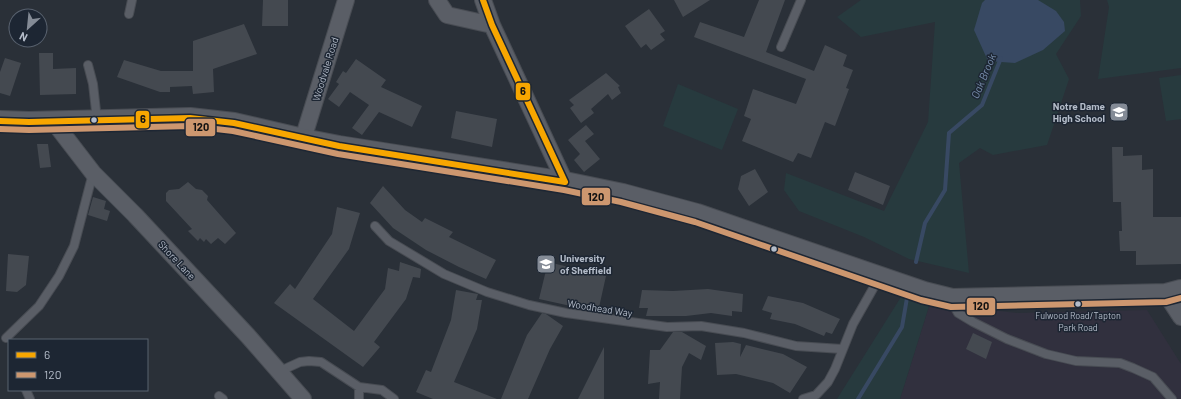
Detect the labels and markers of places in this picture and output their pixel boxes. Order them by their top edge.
place label: Notre Dame High School [1053,100,1106,124]
school or university icon: Notre Dame High School [1108,101,1130,123]
unlabelled marker [89,115,99,125]
unlabelled marker [769,244,779,254]
place label: University of Sheffield [560,252,612,276]
school or university icon: University of Sheffield [535,253,557,275]
marker: Fulwood Road/Tapton Park Road [1073,299,1083,309]
place label: Fulwood Road/Tapton Park Road [1035,310,1121,333]

